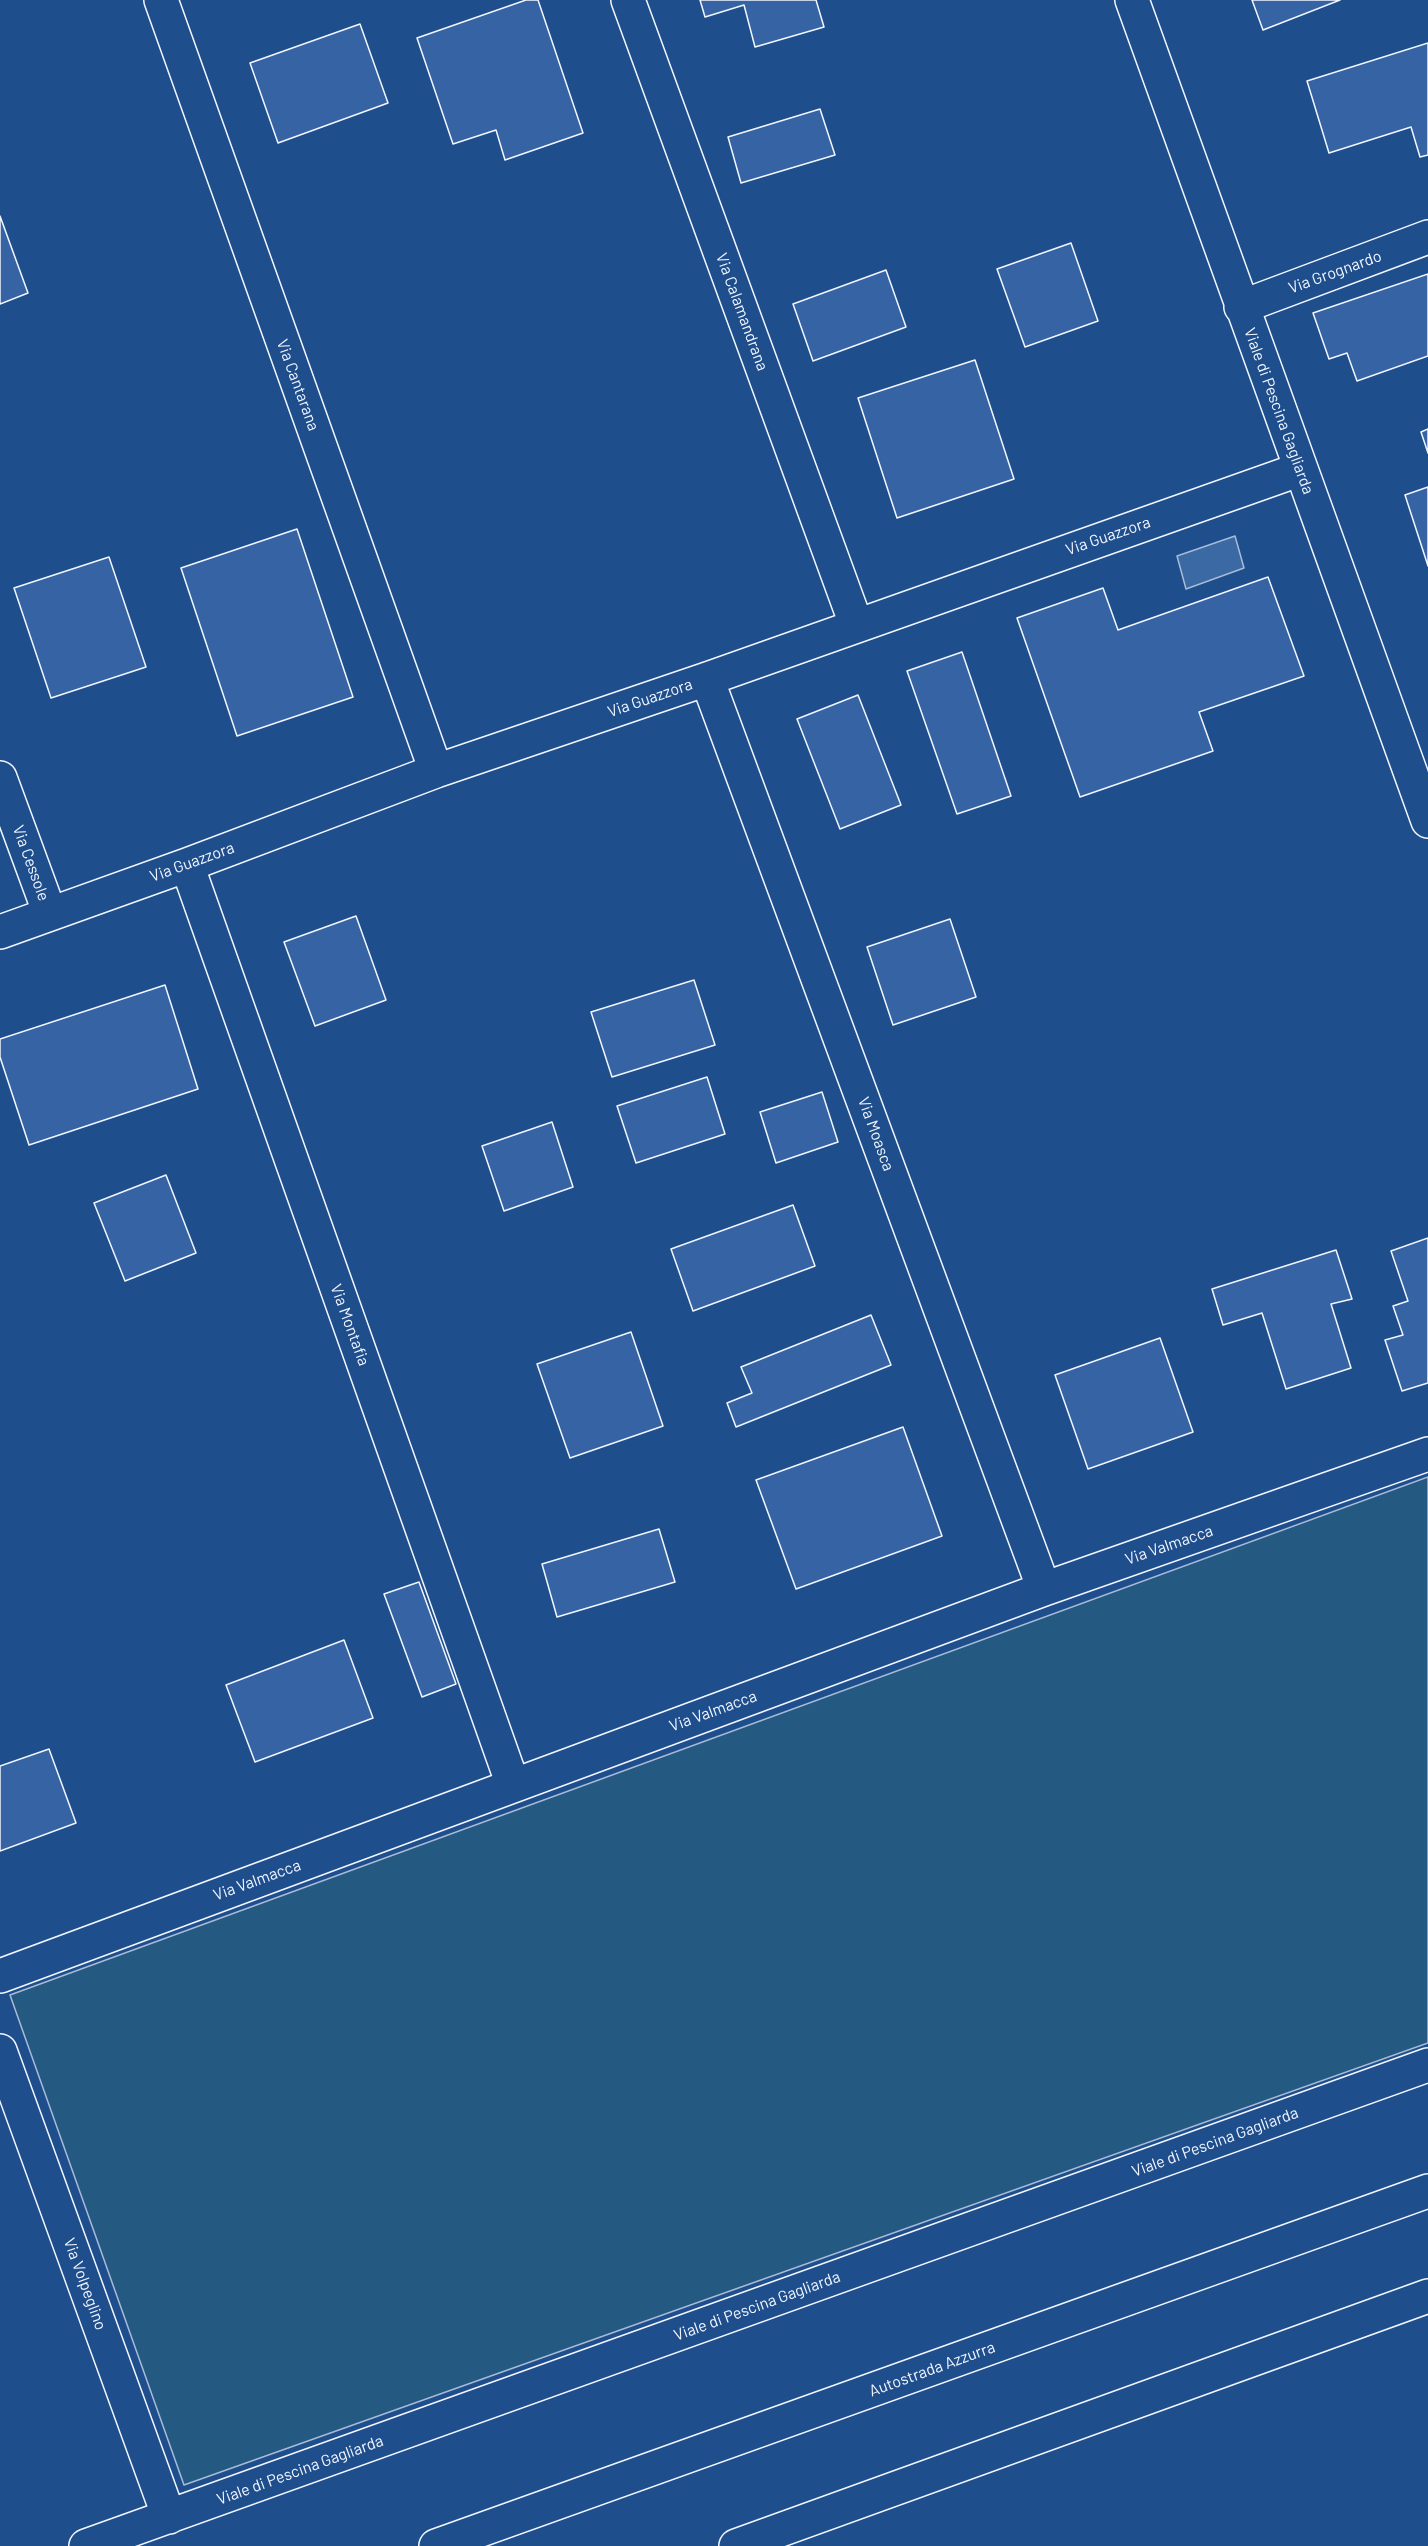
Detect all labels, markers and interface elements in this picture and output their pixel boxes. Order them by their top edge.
street label: Via Grognardo [1286,246,1384,298]
street label: Via Calamandrana [712,250,772,374]
street label: Viale di Pescina Gagliarda [1240,325,1318,497]
street label: Via Cantarana [273,337,323,433]
street label: Via Guazzora [1063,513,1153,559]
street label: Via Guazzora [605,675,695,721]
street label: Via Cessole [8,823,54,903]
street label: Via Guazzora [147,838,237,886]
street label: Via Moasca [854,1094,898,1174]
street label: Via Montafia [326,1281,374,1369]
street label: Via Valmacca [1123,1521,1215,1569]
street label: Via Valmacca [667,1686,759,1736]
street label: Via Valmacca [211,1855,303,1905]
street label: Viale di Pescina Gagliarda [1129,2103,1301,2181]
street label: Via Volpeglino [59,2235,111,2333]
street label: Viale di Pescina Gagliarda [671,2267,843,2345]
street label: Autostrada Azzurra [866,2337,998,2401]
street label: Viale di Pescina Gagliarda [214,2431,386,2509]

